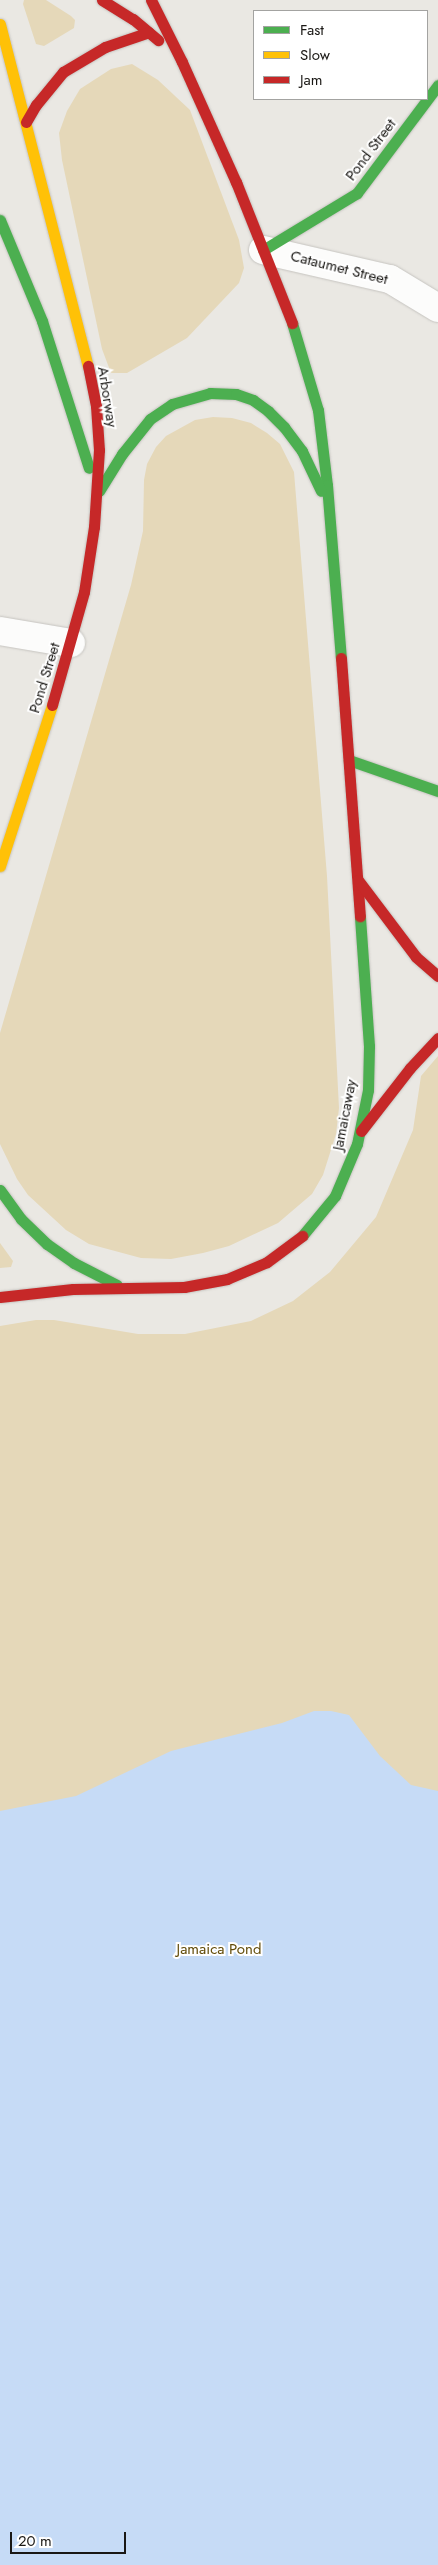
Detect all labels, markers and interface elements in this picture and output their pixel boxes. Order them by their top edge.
legend [253,10,428,100]
text: Fast [300,19,324,41]
text: Slow [300,44,330,66]
text: Jam [300,69,323,91]
street label: Pond Street [342,116,400,184]
street label: Cataumet Street [289,247,389,289]
street label: Arborway [93,365,121,429]
street label: Pond Street [26,641,64,715]
street label: Jamaicaway [329,1078,361,1152]
park label: Jamaica Pond [177,1941,261,1959]
scale bar [12,2522,129,2554]
text: 20 m [18,2530,52,2552]

